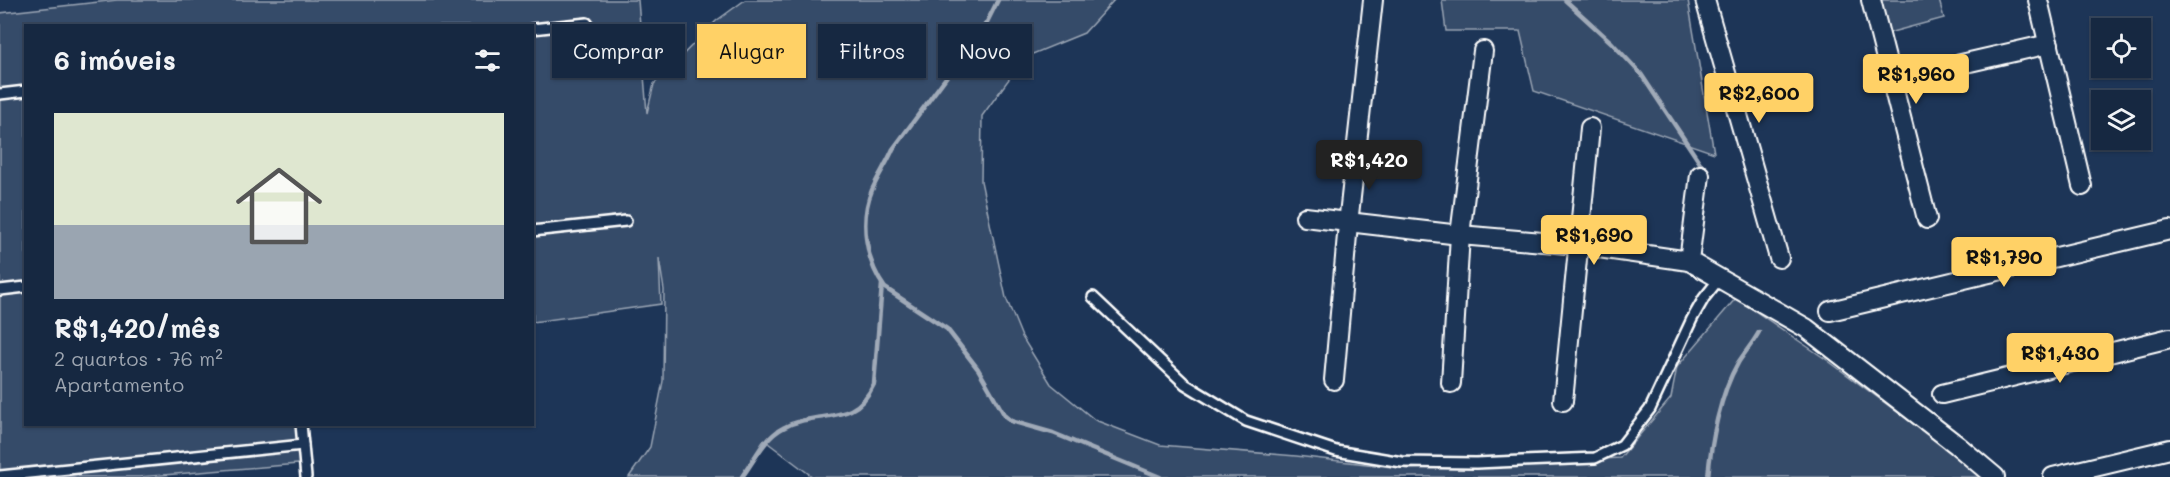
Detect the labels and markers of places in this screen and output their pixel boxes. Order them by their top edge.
pin: R$1,960 [1861,54,1971,105]
pin: R$2,600 [1704,73,1814,124]
pin: R$1,420 [1314,140,1424,191]
pin: R$1,690 [1539,215,1649,266]
pin: R$1,790 [1949,237,2059,288]
pin: R$1,430 [2005,333,2115,384]

